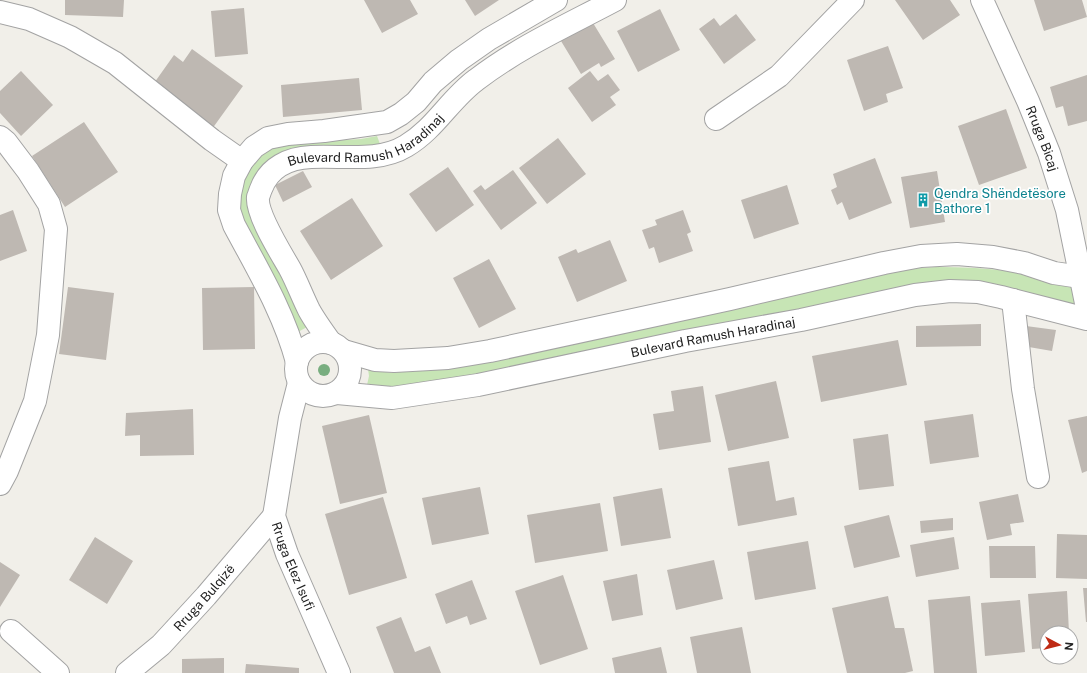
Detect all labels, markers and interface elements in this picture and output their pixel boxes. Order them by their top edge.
street label: Rruga Bicaj [1023,103,1061,173]
street label: Bulevard Ramush Haradinaj [286,111,447,169]
place label: Qendra Shëndetësore Bathore 1 [934,186,1066,216]
building icon: Qendra Shëndetësore Bathore 1 [915,192,931,208]
street label: Bulevard Ramush Haradinaj [629,314,796,360]
street label: Rruga Elez Isufi [269,520,318,613]
street label: Rruga Bulqizë [171,561,238,634]
north arrow [1039,625,1079,665]
text: N [1062,641,1075,651]

